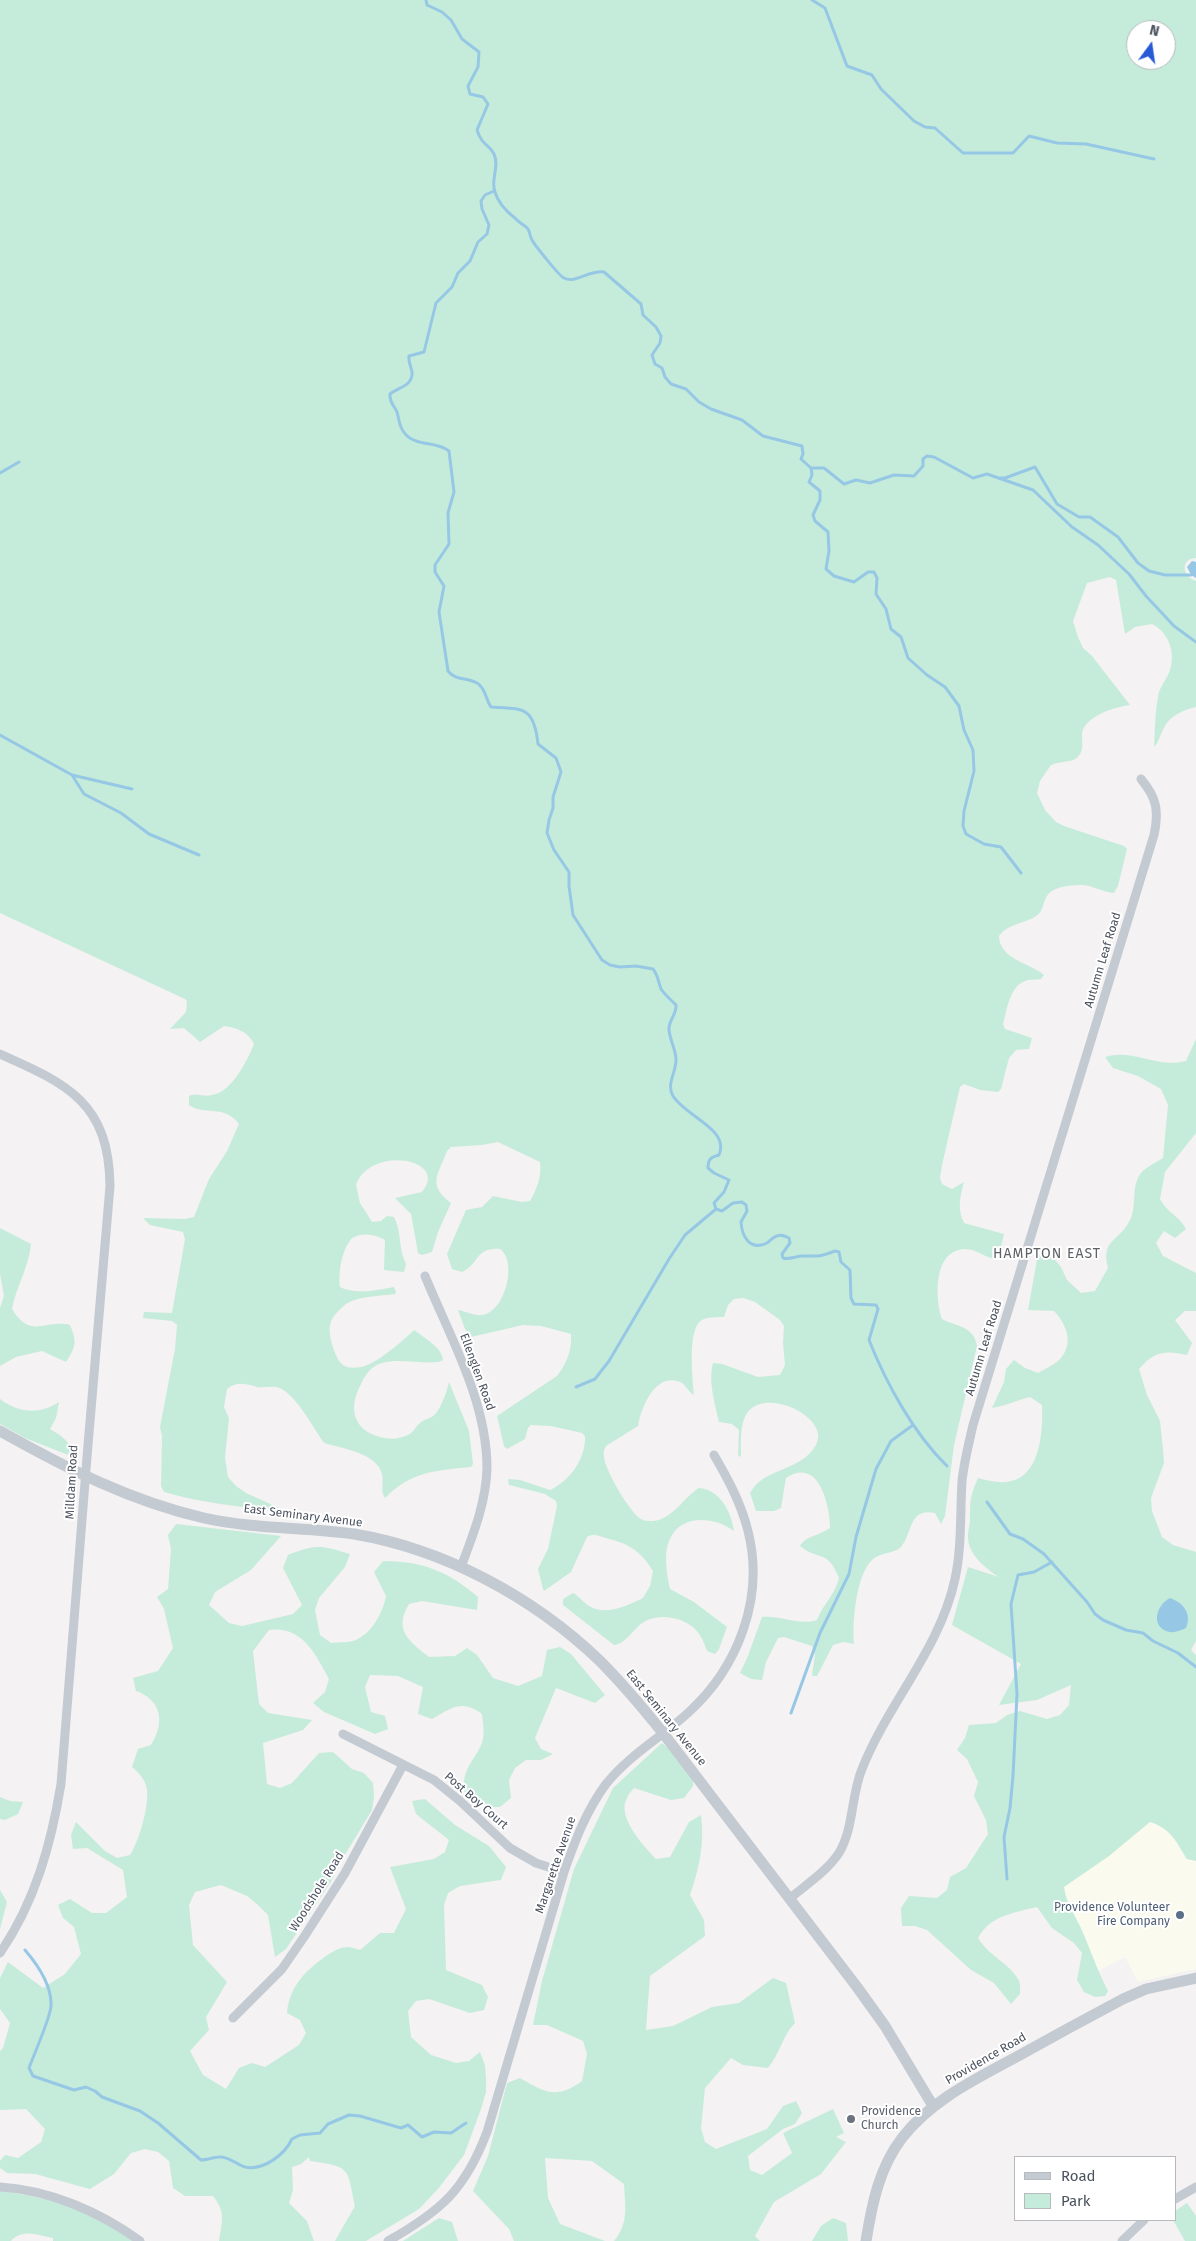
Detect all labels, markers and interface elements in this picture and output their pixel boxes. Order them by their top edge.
north arrow [1126,20,1176,70]
text: N [1148,22,1161,40]
street label: Autumn Leaf Road [1082,910,1124,1010]
district label: HAMPTON EAST [992,1246,1102,1262]
street label: Autumn Leaf Road [963,1298,1005,1398]
street label: Ellenglen Road [456,1331,498,1413]
street label: Milldam Road [63,1444,81,1520]
street label: East Seminary Avenue [243,1502,363,1530]
street label: East Seminary Avenue [623,1667,709,1769]
street label: Post Boy Court [441,1769,511,1833]
street label: Margarette Avenue [533,1815,579,1915]
street label: Woodshole Road [287,1849,347,1935]
place label: Providence Volunteer Fire Company [1054,1901,1170,1929]
marker: Providence Volunteer Fire Company [1174,1909,1186,1921]
street label: Providence Road [943,2030,1029,2088]
place label: Providence Church [861,2105,921,2133]
marker: Providence Church [845,2113,857,2125]
legend [1014,2156,1176,2221]
text: Road [1061,2167,1096,2185]
text: Park [1061,2192,1091,2210]

